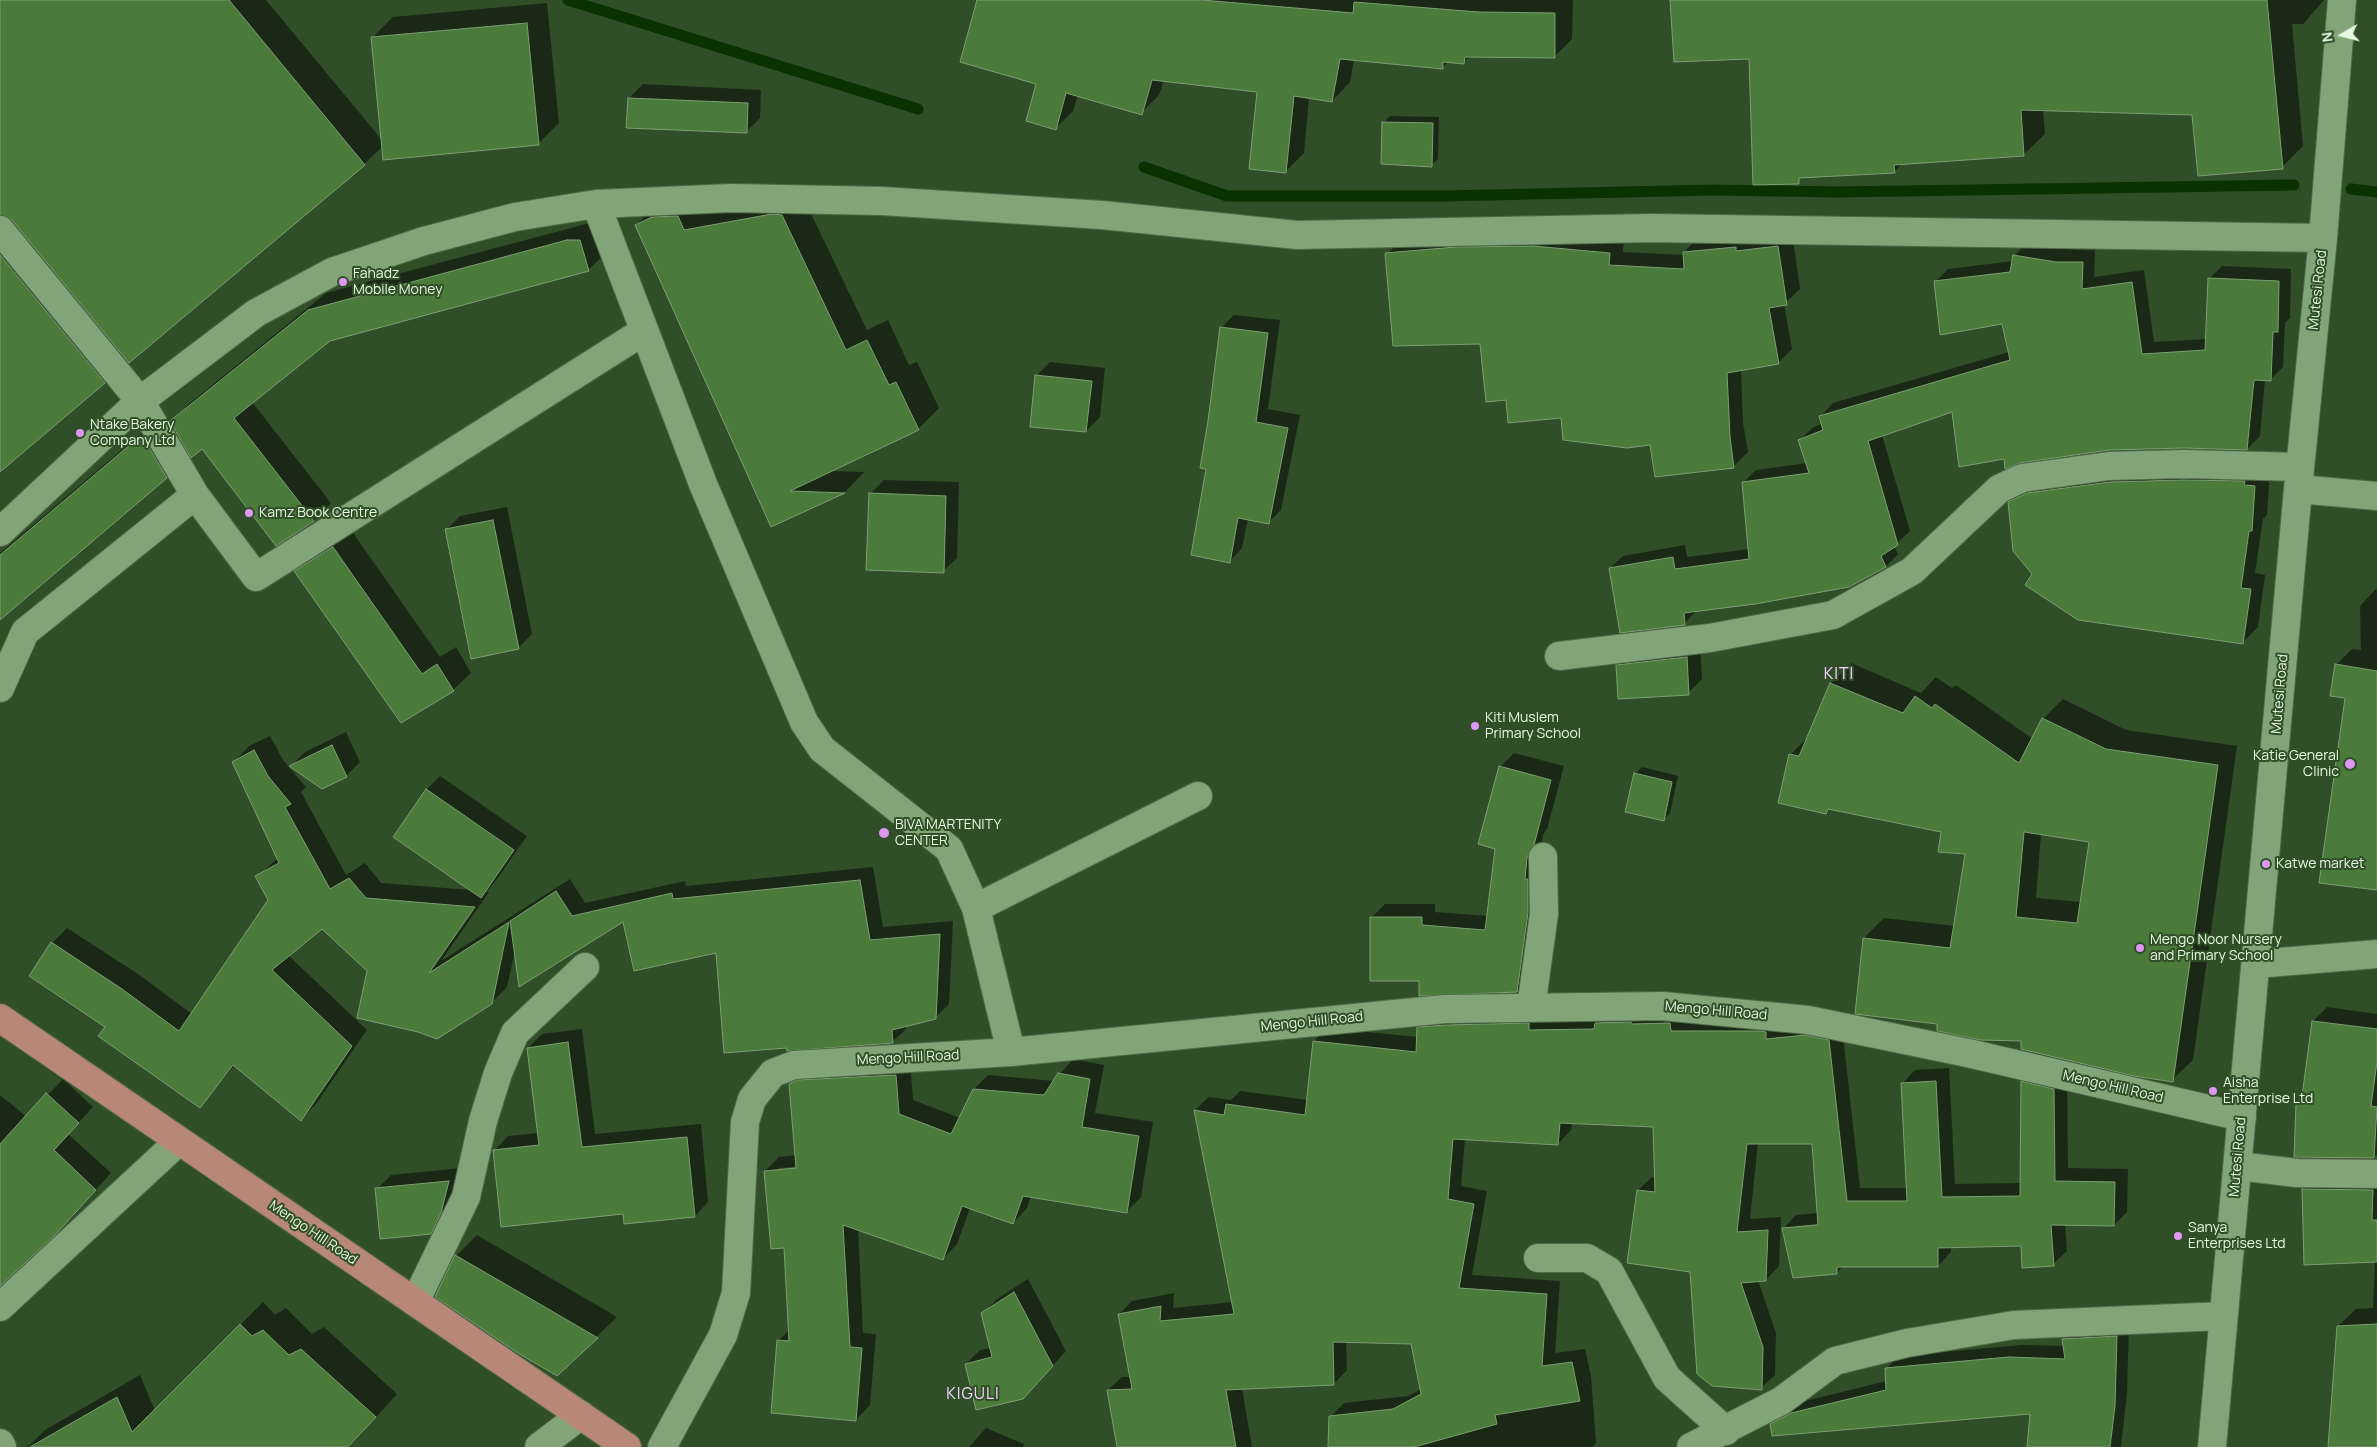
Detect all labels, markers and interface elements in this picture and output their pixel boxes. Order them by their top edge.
north arrow [2317,10,2367,60]
text: N [2317,31,2337,43]
street label: Mutesi Road [2305,249,2331,331]
place label: Fahadz Mobile Money [353,266,443,298]
marker: Fahadz Mobile Money [337,276,349,288]
place label: Ntake Bakery Company Ltd [90,417,175,450]
marker: Ntake Bakery Company Ltd [74,427,86,439]
place label: Kamz Book Centre [259,505,377,521]
marker: Kamz Book Centre [243,507,255,519]
street label: Mutesi Road [2268,653,2292,735]
district label: KITI [1823,665,1855,685]
place label: Kiti Muslem Primary School [1485,710,1581,742]
marker: Kiti Muslem Primary School [1469,720,1481,732]
place label: Katie General Clinic [2253,748,2339,780]
marker: Katie General Clinic [2343,757,2357,771]
place label: BIVA MARTENITY CENTER [895,817,1001,850]
marker: BIVA MARTENITY CENTER [877,826,891,840]
place label: Katwe market [2276,856,2364,872]
marker: Katwe market [2260,858,2272,870]
place label: Mengo Noor Nursery and Primary School [2150,932,2282,964]
marker: Mengo Noor Nursery and Primary School [2134,942,2146,954]
street label: Mengo Hill Road [1664,998,1768,1024]
street label: Mengo Hill Road [1260,1008,1364,1036]
street label: Mengo Hill Road [856,1047,960,1069]
street label: Mengo Hill Road [2061,1067,2165,1107]
place label: Aisha Enterprise Ltd [2223,1075,2313,1108]
marker: Aisha Enterprise Ltd [2207,1085,2219,1097]
street label: Mutesi Road [2226,1116,2250,1198]
street label: Mengo Hill Road [266,1197,360,1269]
place label: Sanya Enterprises Ltd [2188,1220,2286,1252]
marker: Sanya Enterprises Ltd [2172,1230,2184,1242]
district label: KIGULI [945,1385,1001,1405]

